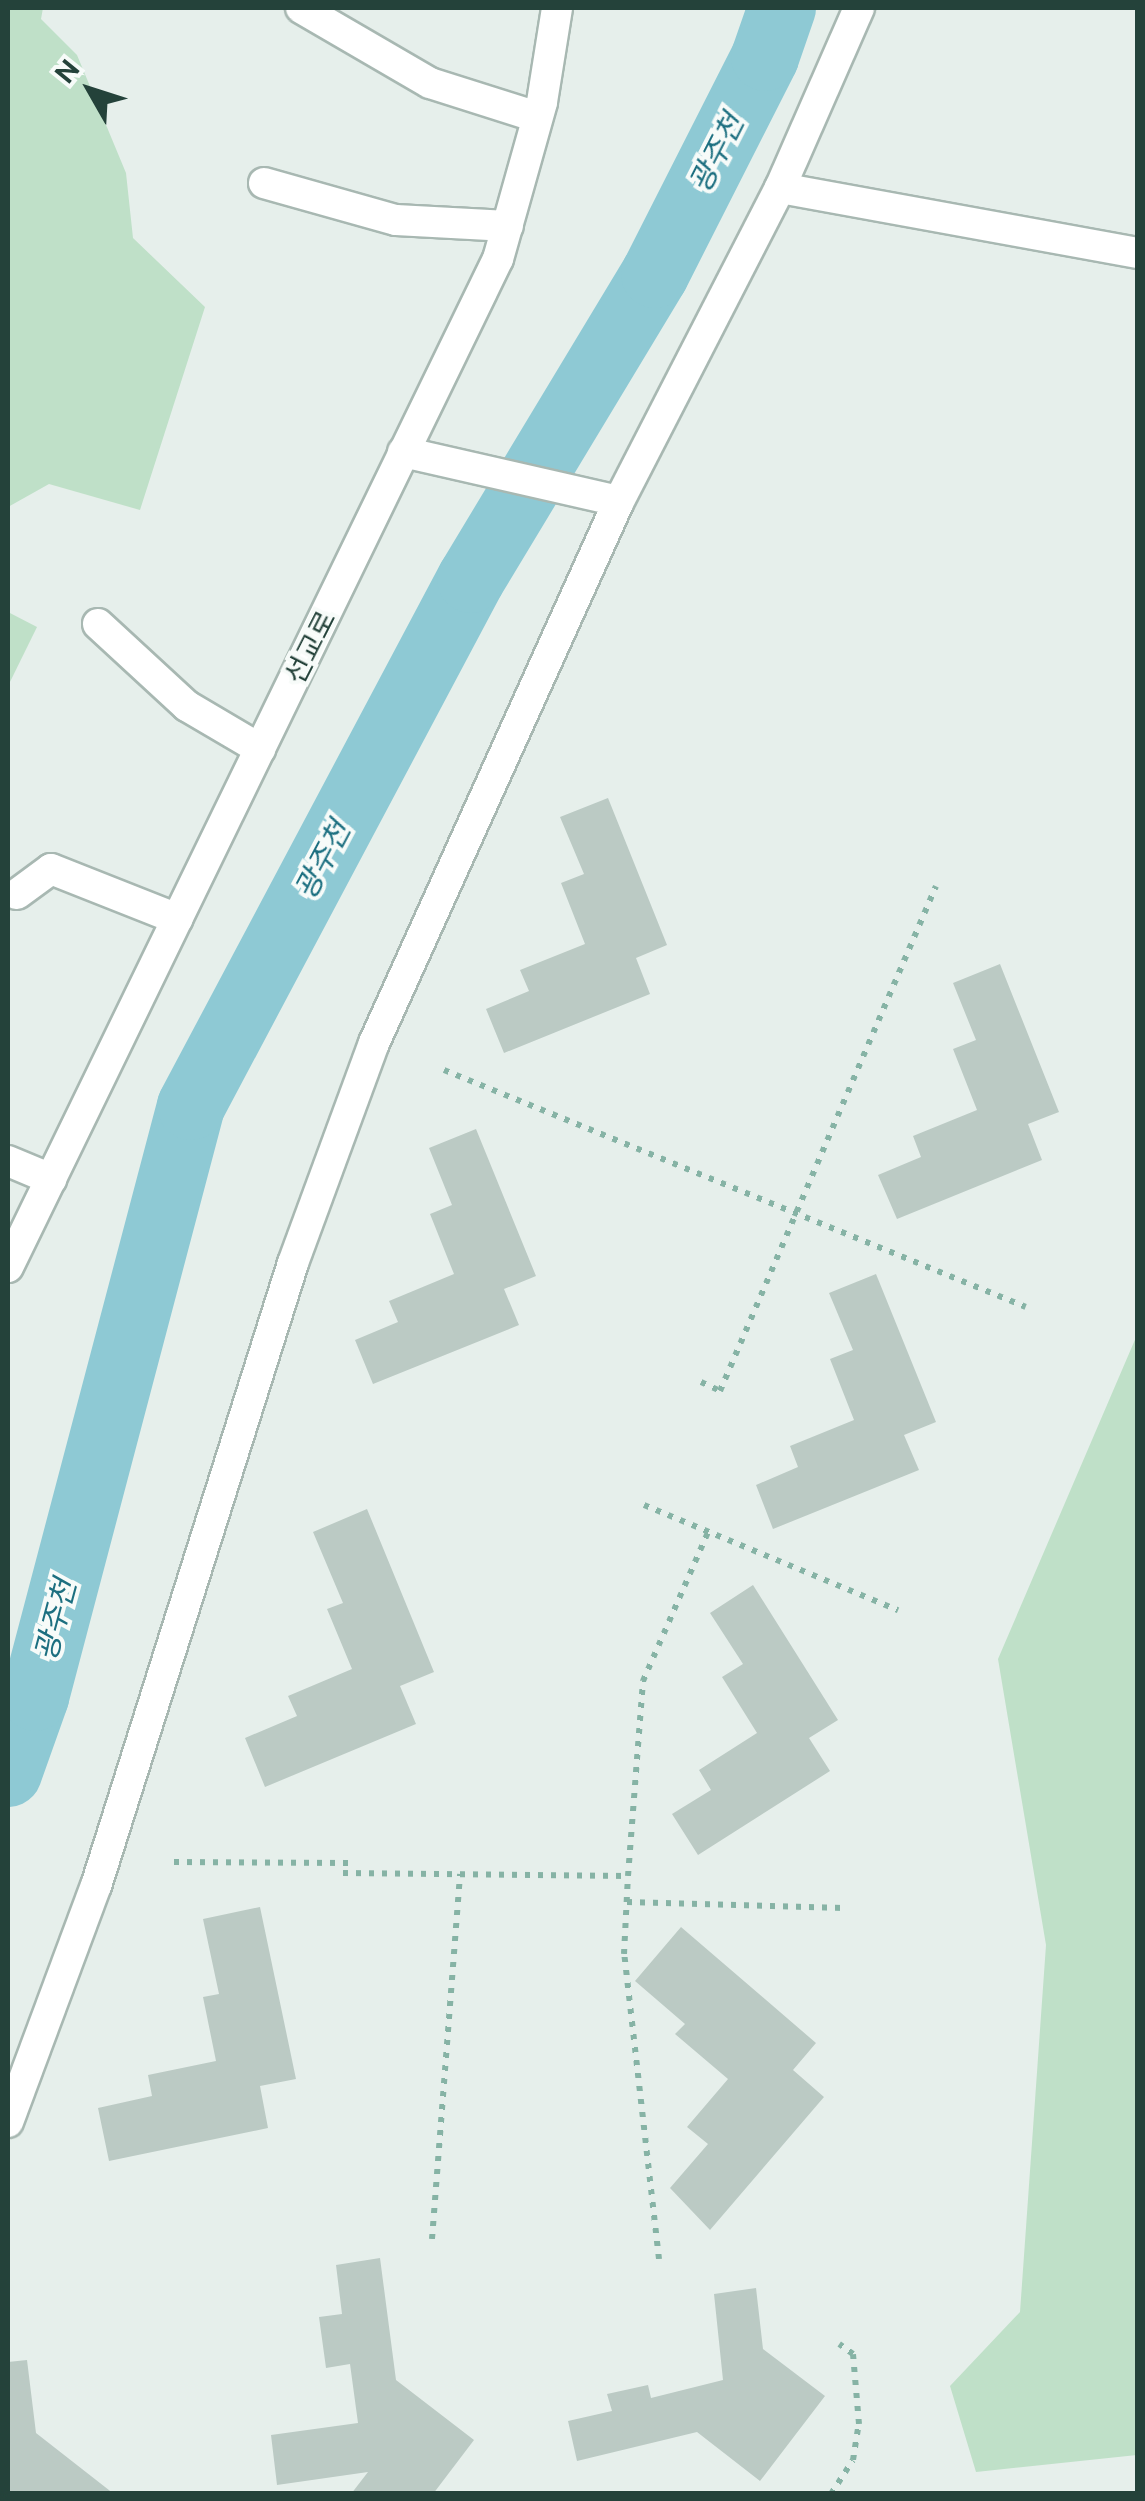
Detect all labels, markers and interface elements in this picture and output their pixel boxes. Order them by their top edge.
north arrow [40,40,140,140]
text: N [48,53,85,89]
water label: 광주천 [681,108,751,198]
street label: 선교로 [277,605,343,689]
water label: 광주천 [287,815,357,905]
water label: 광주천 [27,1575,83,1665]

